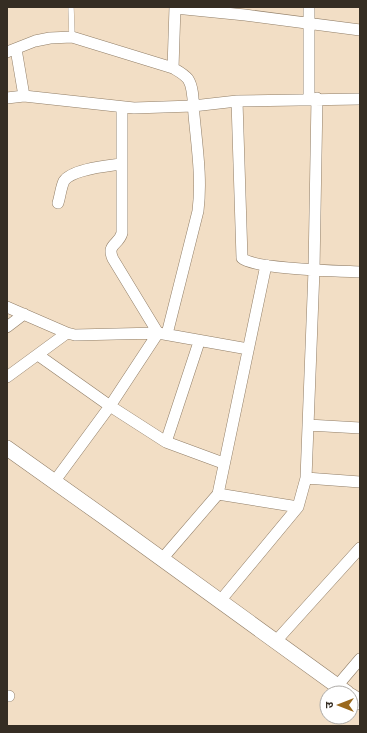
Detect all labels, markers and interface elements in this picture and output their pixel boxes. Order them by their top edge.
north arrow [319,685,359,725]
text: उ [321,701,337,708]

